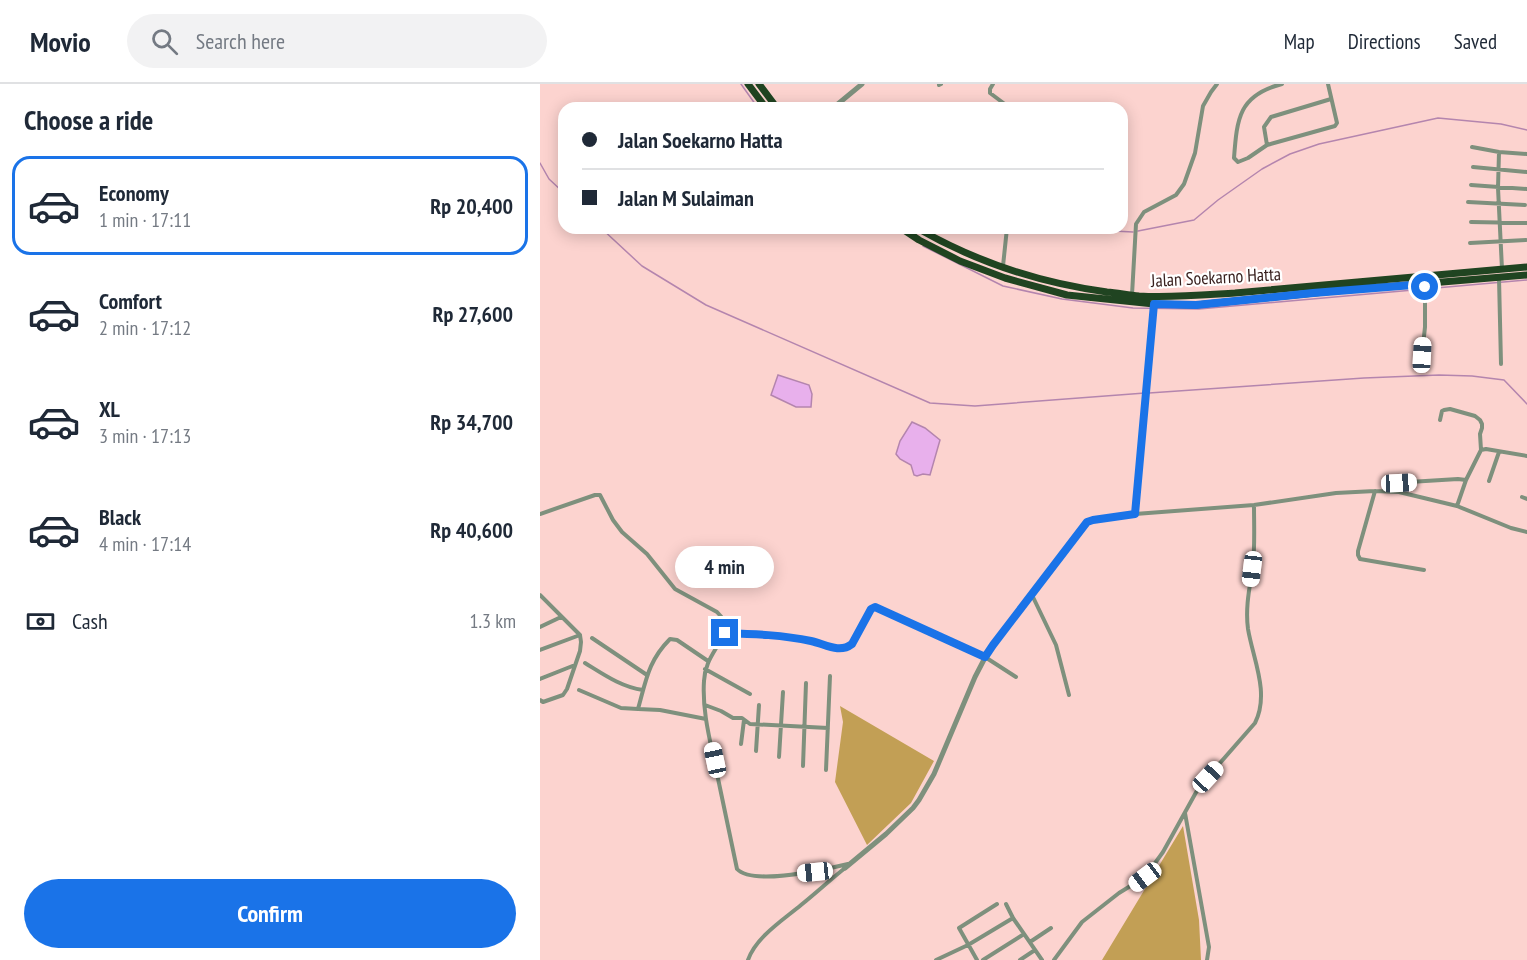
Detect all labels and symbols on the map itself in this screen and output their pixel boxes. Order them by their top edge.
street label: Jalan Soekarno Hatta [1149,262,1282,292]
route start [1411,273,1438,300]
car [1412,337,1432,373]
car [1381,473,1417,493]
callout: 4 min [676,546,774,588]
car [1241,550,1263,588]
route end [711,619,738,646]
car [702,741,728,779]
car [1189,758,1227,796]
car [1125,859,1165,895]
car [796,861,834,883]

